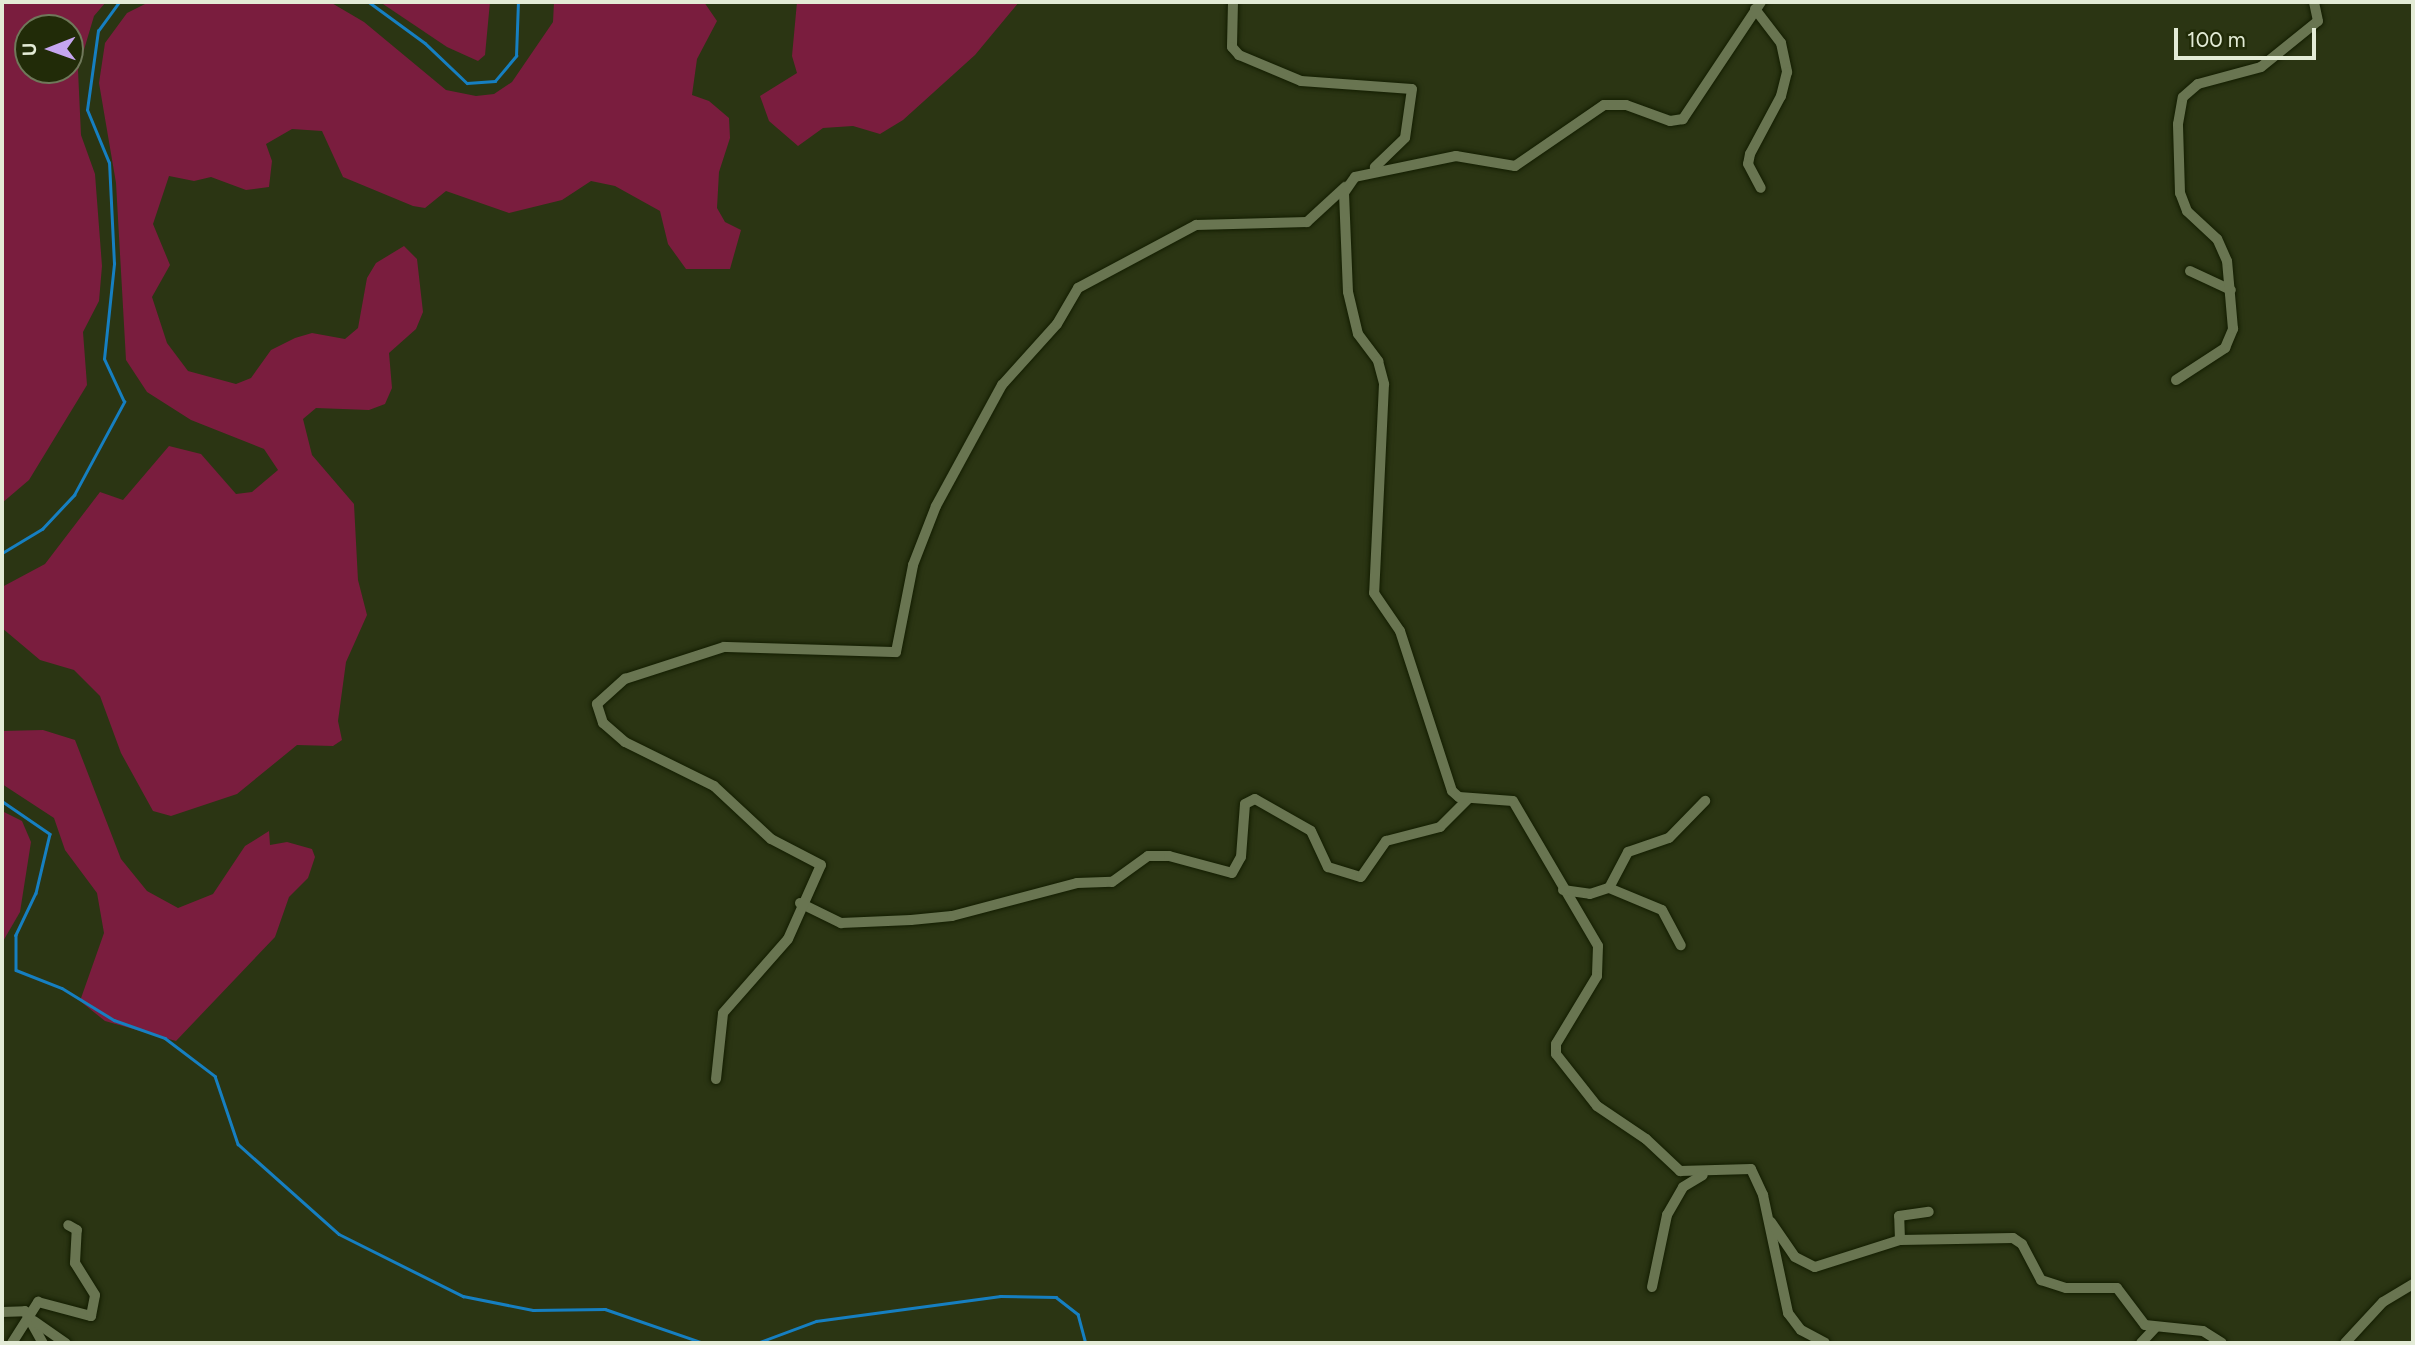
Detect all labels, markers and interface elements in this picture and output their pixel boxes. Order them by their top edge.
north arrow [14,14,84,84]
scale bar [2177,14,2319,58]
text: 100 m [2187,27,2246,52]
text: U [18,42,41,56]

